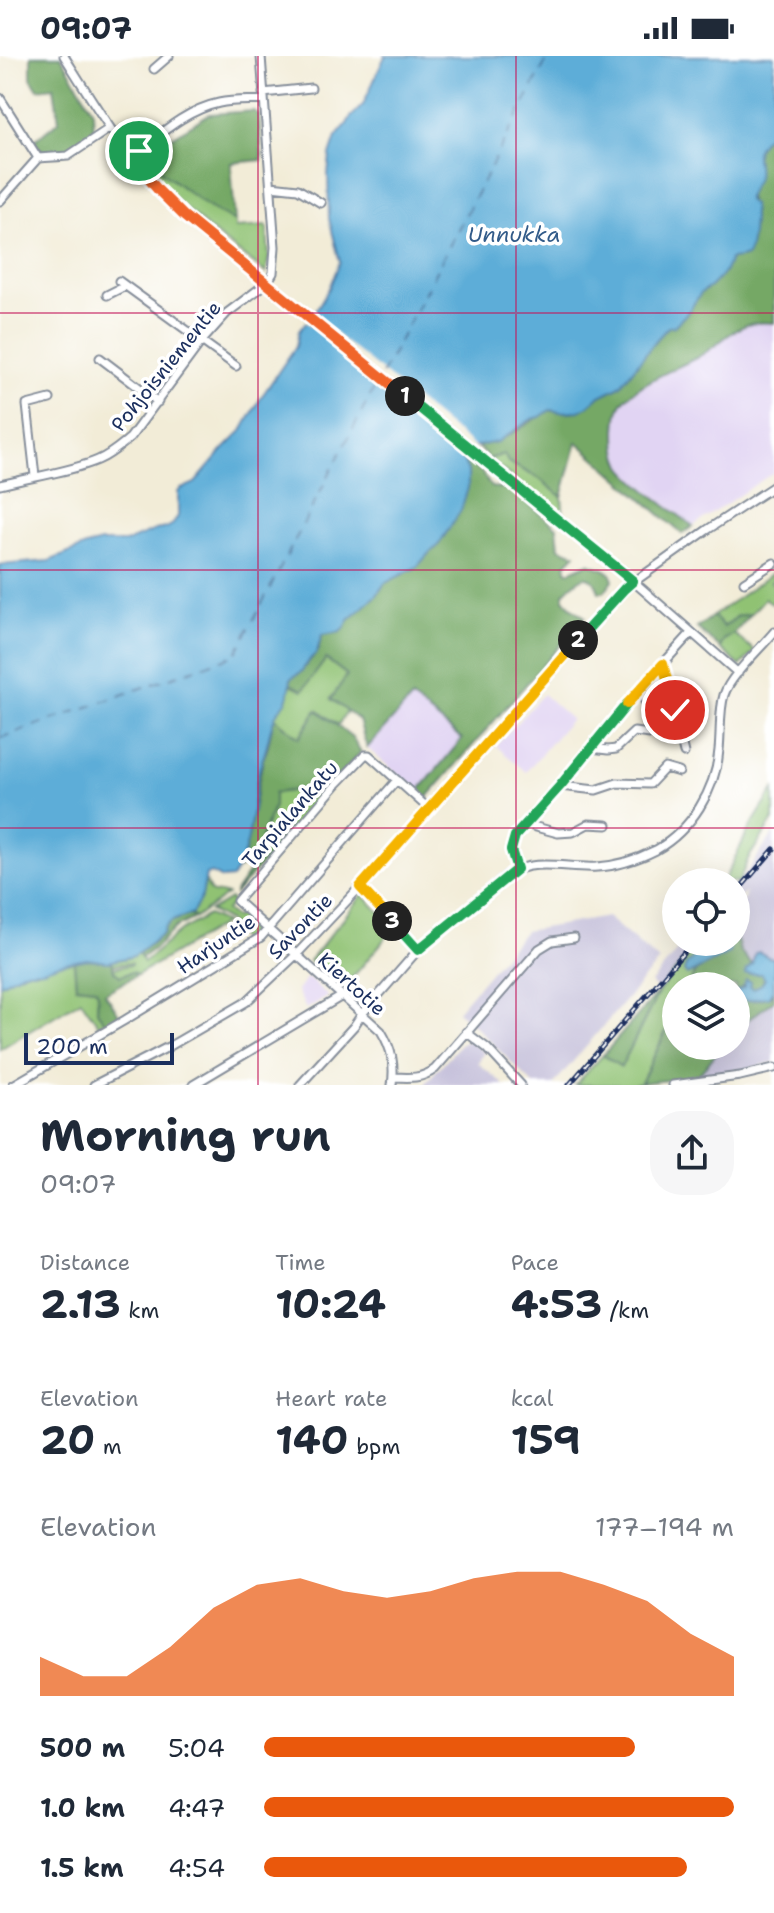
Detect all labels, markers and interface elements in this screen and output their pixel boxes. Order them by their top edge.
text: 09:07 [40,8,132,49]
pin [105,117,173,185]
icon: arrive [117,129,161,173]
water label: Unnukka [468,220,560,249]
street label: Pohjoisniementie [105,295,227,437]
pin: 1 [385,376,425,416]
text: 1 [400,381,410,410]
pin: 2 [558,620,598,660]
text: 2 [570,625,586,654]
pin [641,676,709,744]
icon: check [653,688,697,732]
street label: Tarpialankatu [236,755,344,873]
map controls [662,868,750,1060]
button: locate [662,868,750,956]
street label: Savontie [262,887,338,965]
pin: 3 [372,901,412,941]
text: 3 [384,906,400,935]
street label: Harjuntie [172,908,260,980]
street label: Kiertotie [313,947,391,1021]
button: layers [662,972,750,1060]
scale bar [24,1029,174,1065]
text: 200 m [36,1032,108,1061]
text: Morning run [40,1106,331,1165]
button: share [650,1111,734,1195]
text: 09:07 [40,1166,116,1201]
text: Distance [40,1248,130,1277]
text: Time [275,1248,326,1277]
text: Pace [511,1248,559,1277]
text: 2.13 [40,1277,121,1331]
text: 10:24 [275,1277,386,1331]
text: 4:53 [511,1277,602,1331]
text: km [121,1296,159,1325]
text: /km [602,1296,649,1325]
text: Elevation [40,1384,138,1413]
text: Heart rate [275,1384,387,1413]
text: kcal [511,1384,553,1413]
text: 20 [40,1413,95,1467]
text: 140 [275,1413,349,1467]
text: 159 [511,1413,581,1467]
text: m [95,1432,122,1461]
text: bpm [349,1432,400,1461]
text: Elevation [40,1509,156,1544]
text: 177–194 m [595,1509,734,1544]
text: 500 m [40,1730,125,1765]
text: 5:04 [168,1730,225,1765]
text: 1.0 km [40,1790,125,1825]
text: 4:47 [168,1790,225,1825]
text: 1.5 km [40,1850,124,1885]
text: 4:54 [168,1850,225,1885]

